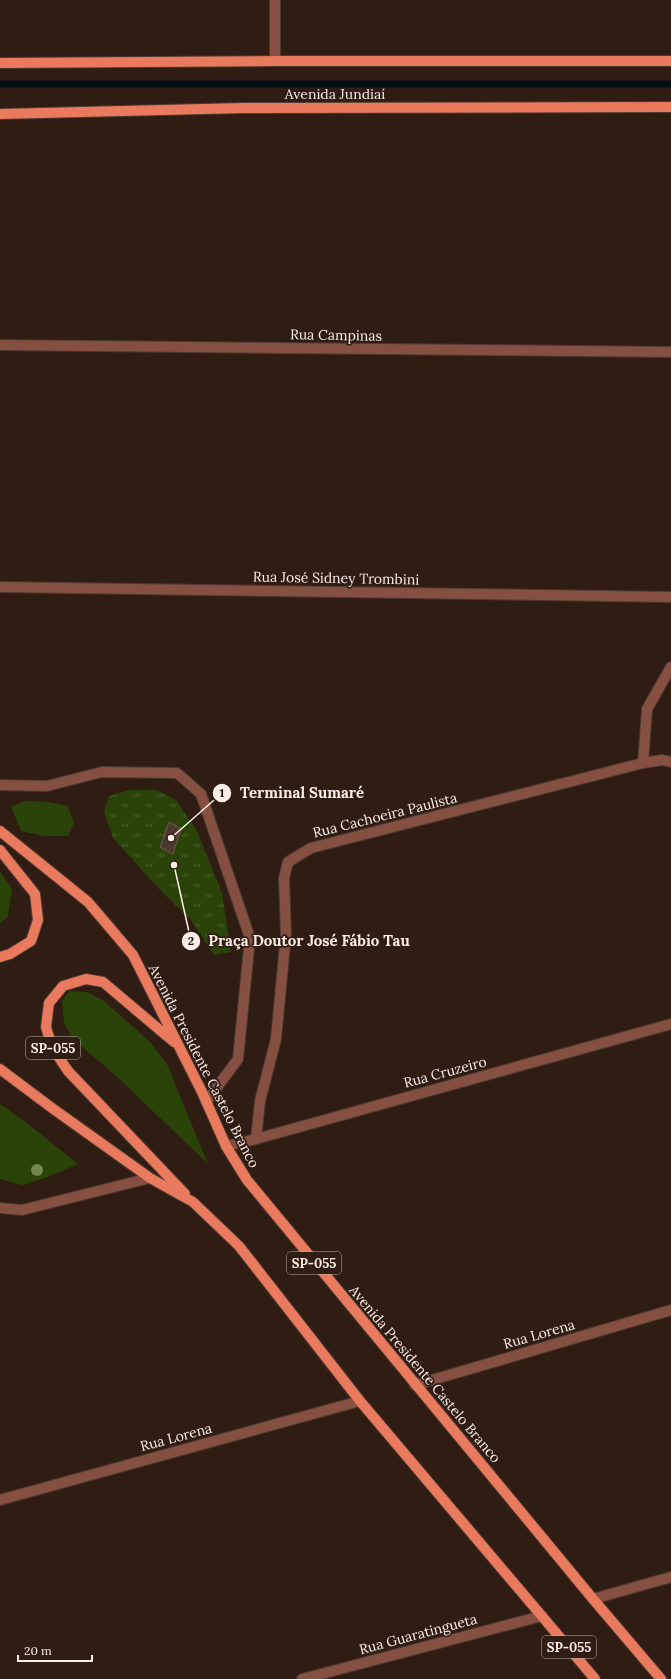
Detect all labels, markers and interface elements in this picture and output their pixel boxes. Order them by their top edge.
street label: Avenida Jundiaí [284,85,385,103]
street label: Rua Campinas [290,325,382,345]
street label: Rua José Sidney Trombini [253,568,419,588]
callout: Terminal Sumaré [212,780,372,807]
text: Terminal Sumaré [240,783,364,802]
text: 1 [220,785,225,800]
street label: Rua Cachoeira Paulista [311,788,459,842]
callout: Praça Doutor José Fábio Tau [181,927,418,954]
text: Praça Doutor José Fábio Tau [208,931,410,950]
text: 2 [188,933,194,948]
street label: Avenida Presidente Castelo Branco [144,960,263,1171]
road number: SP-055 [26,1037,80,1059]
street label: Rua Cruzeiro [402,1052,488,1092]
road number: SP-055 [287,1252,341,1274]
street label: Avenida Presidente Castelo Branco [345,1281,505,1466]
street label: Rua Lorena [501,1315,577,1353]
street label: Rua Lorena [138,1419,214,1455]
street label: Rua Guaratingueta [357,1610,479,1658]
road number: SP-055 [542,1636,596,1658]
scale bar [18,1637,92,1663]
text: 20 m [24,1643,52,1658]

